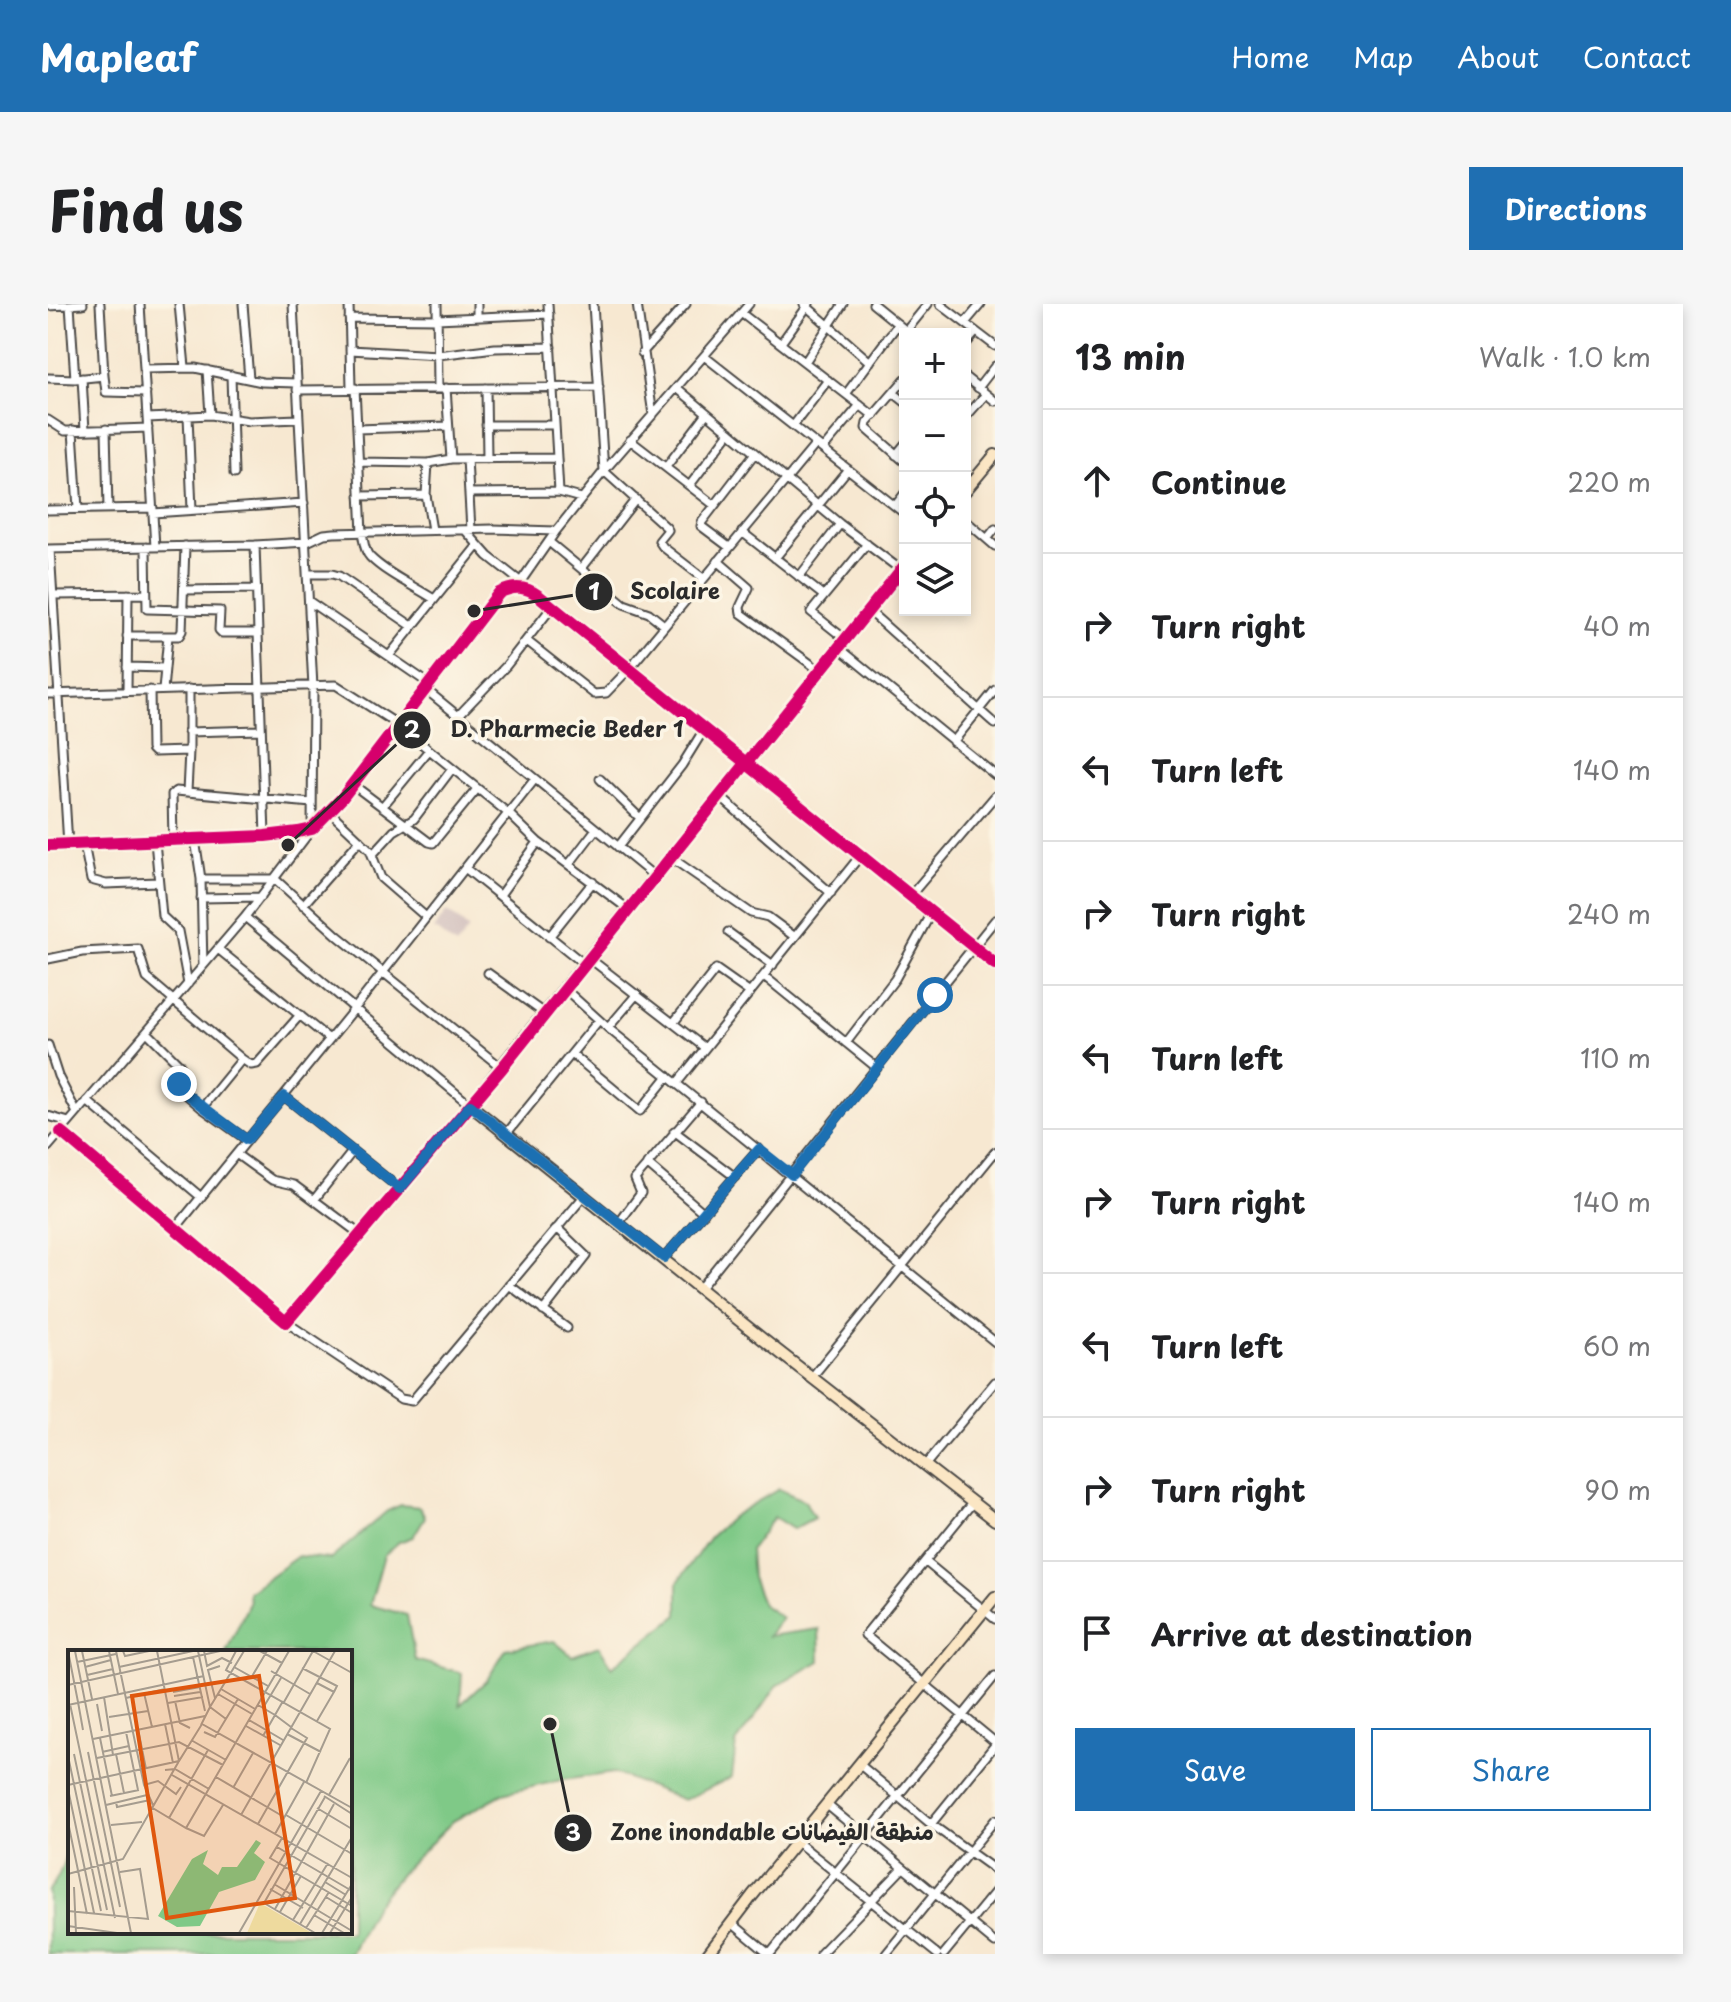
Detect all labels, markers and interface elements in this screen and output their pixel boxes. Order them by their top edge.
text: Mapleaf [40,28,197,85]
text: Home [1231,35,1309,78]
text: Map [1353,35,1413,78]
text: About [1457,35,1539,78]
text: Contact [1583,35,1691,78]
text: Find us [48,166,244,251]
button: Directions [1469,167,1683,250]
map controls [899,328,971,616]
button: + [899,328,971,400]
text: 13 min [1075,330,1186,382]
text: Walk · 1.0 km [1479,337,1651,376]
button: − [899,400,971,472]
icon: ahead [1075,459,1119,503]
text: Continue [1151,459,1286,504]
text: 220 m [1567,462,1651,501]
button: locate [899,472,971,544]
button: layers [899,544,971,616]
callout: Scolaire [574,569,736,615]
text: 1 [588,572,600,608]
text: Scolaire [630,573,720,606]
icon: right [1075,603,1119,647]
text: Turn right [1151,603,1306,648]
text: 40 m [1583,606,1651,645]
callout: D. Pharmecie Beder 1 [392,707,701,753]
text: 2 [404,710,421,746]
text: D. Pharmecie Beder 1 [450,711,684,744]
icon: left [1075,747,1119,791]
text: Turn left [1151,747,1283,792]
text: 140 m [1573,750,1651,789]
icon: right [1075,891,1119,935]
text: Turn right [1151,891,1306,936]
text: 240 m [1567,894,1651,933]
route start [917,977,953,1013]
icon: left [1075,1035,1119,1079]
text: Turn left [1151,1035,1283,1080]
text: 110 m [1580,1038,1651,1077]
route end [161,1066,197,1102]
icon: right [1075,1179,1119,1223]
text: Turn right [1151,1179,1306,1224]
text: 140 m [1573,1182,1651,1221]
icon: left [1075,1323,1119,1367]
text: Turn left [1151,1323,1283,1368]
text: 60 m [1583,1326,1651,1365]
icon: right [1075,1467,1119,1511]
text: Turn right [1151,1467,1306,1512]
text: 90 m [1584,1470,1651,1509]
icon: arrive [1075,1611,1119,1655]
text: Arrive at destination [1151,1611,1473,1656]
inset map [68,1650,352,1934]
button: Save [1075,1728,1355,1811]
button: Share [1371,1728,1651,1811]
callout: Zone inondable منطقة الفيضانات [553,1810,951,1856]
text: 3 [565,1813,581,1849]
text: Zone inondable منطقة الفيضانات [610,1814,934,1847]

